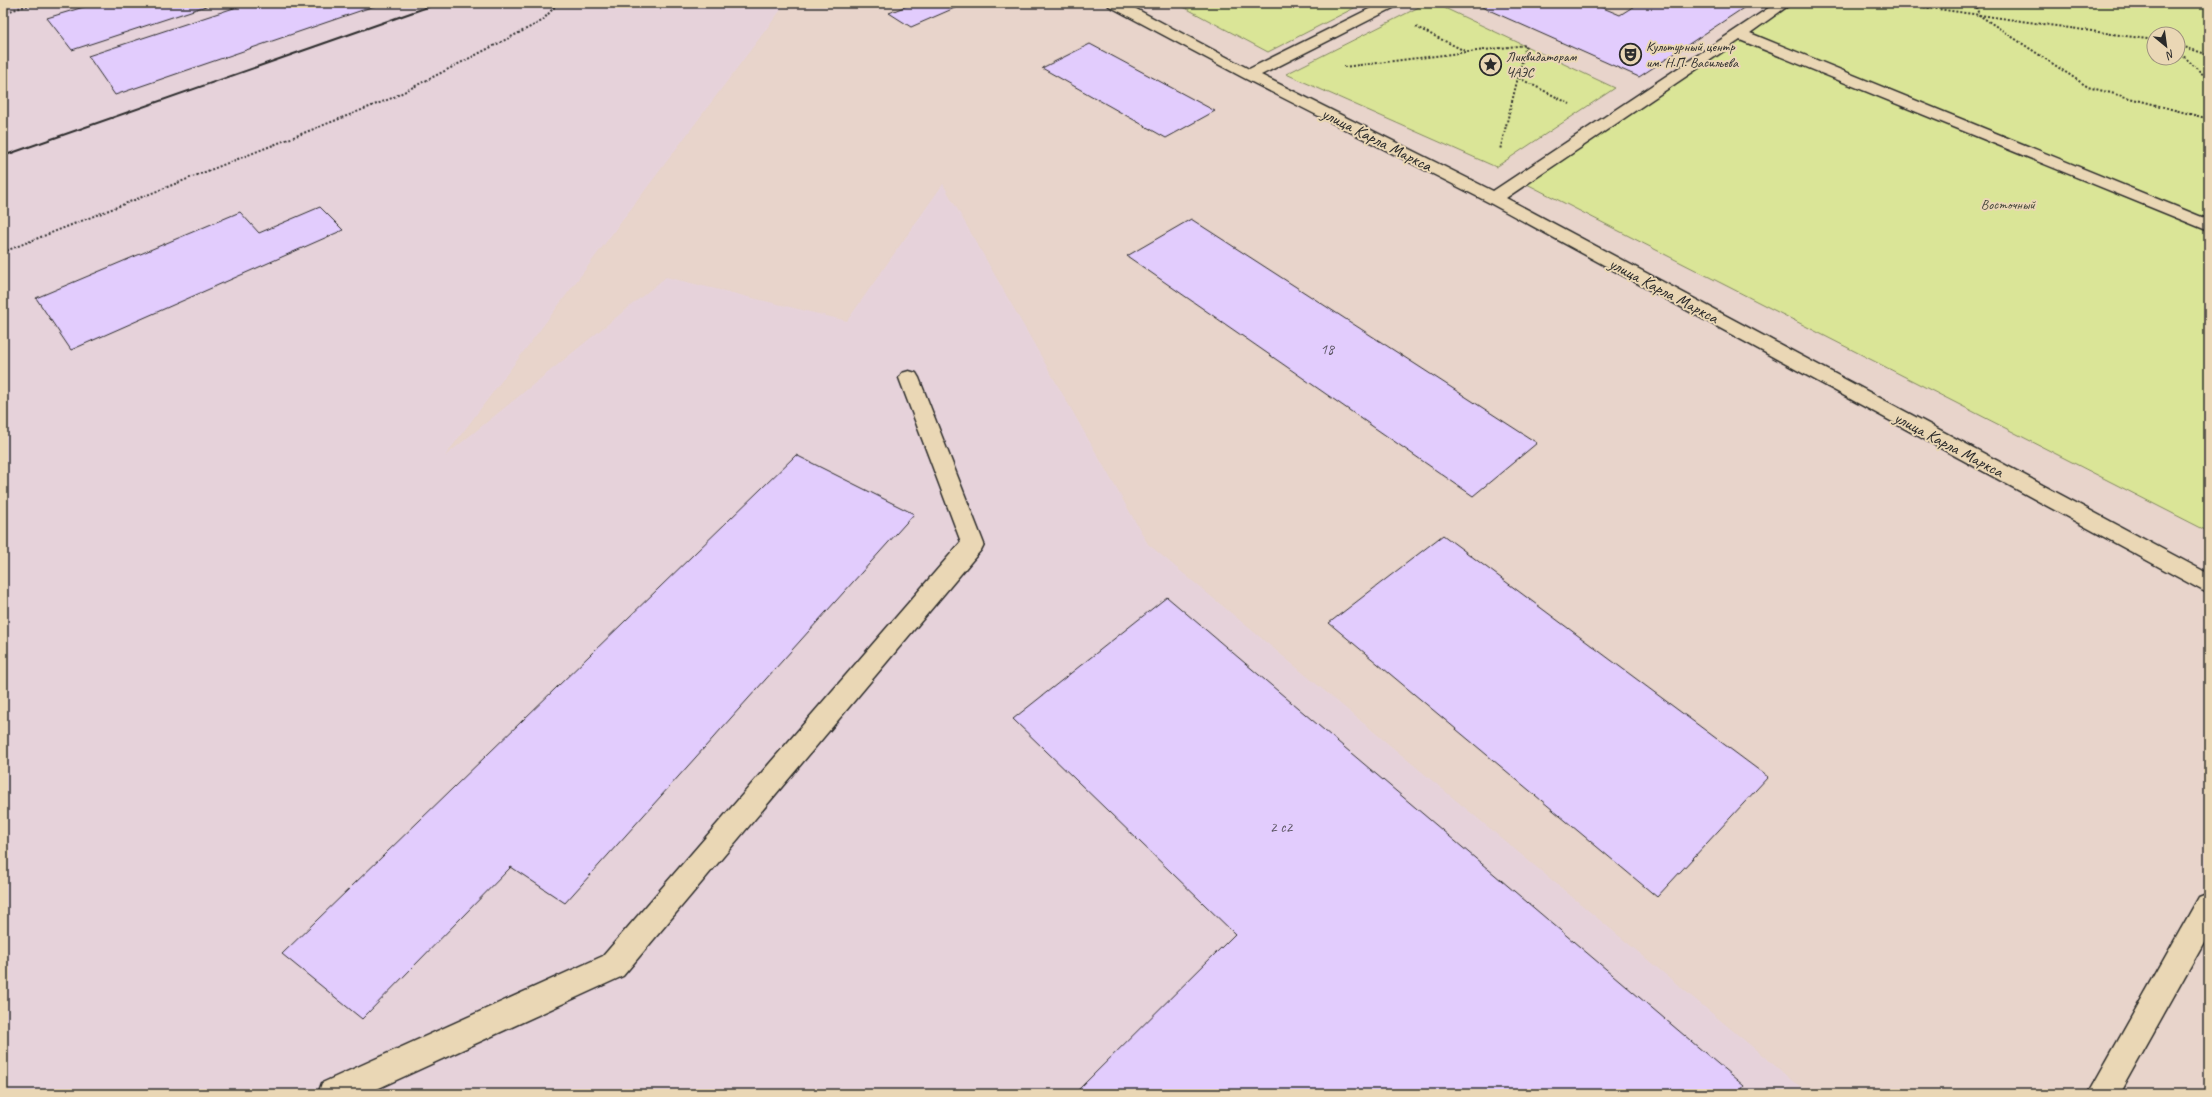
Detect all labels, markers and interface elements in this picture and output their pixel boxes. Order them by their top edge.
north arrow [2146,26,2186,66]
place label: Культурный центр им. Н.П. Васильева [1646,38,1739,71]
theatre icon: Культурный центр им. Н.П. Васильева [1617,41,1643,67]
text: N [2163,47,2177,64]
place label: Ликвидаторам ЧАЭС [1506,48,1578,81]
place icon: Ликвидаторам ЧАЭС [1478,51,1504,77]
street label: улица Карла Маркса [1317,102,1437,177]
park label: Восточный [1981,196,2036,213]
street label: улица Карла Маркса [1605,252,1723,329]
house number: 18 [1320,340,1335,359]
street label: улица Карла Маркса [1890,406,2008,483]
house number: 2 с2 [1270,818,1293,837]

